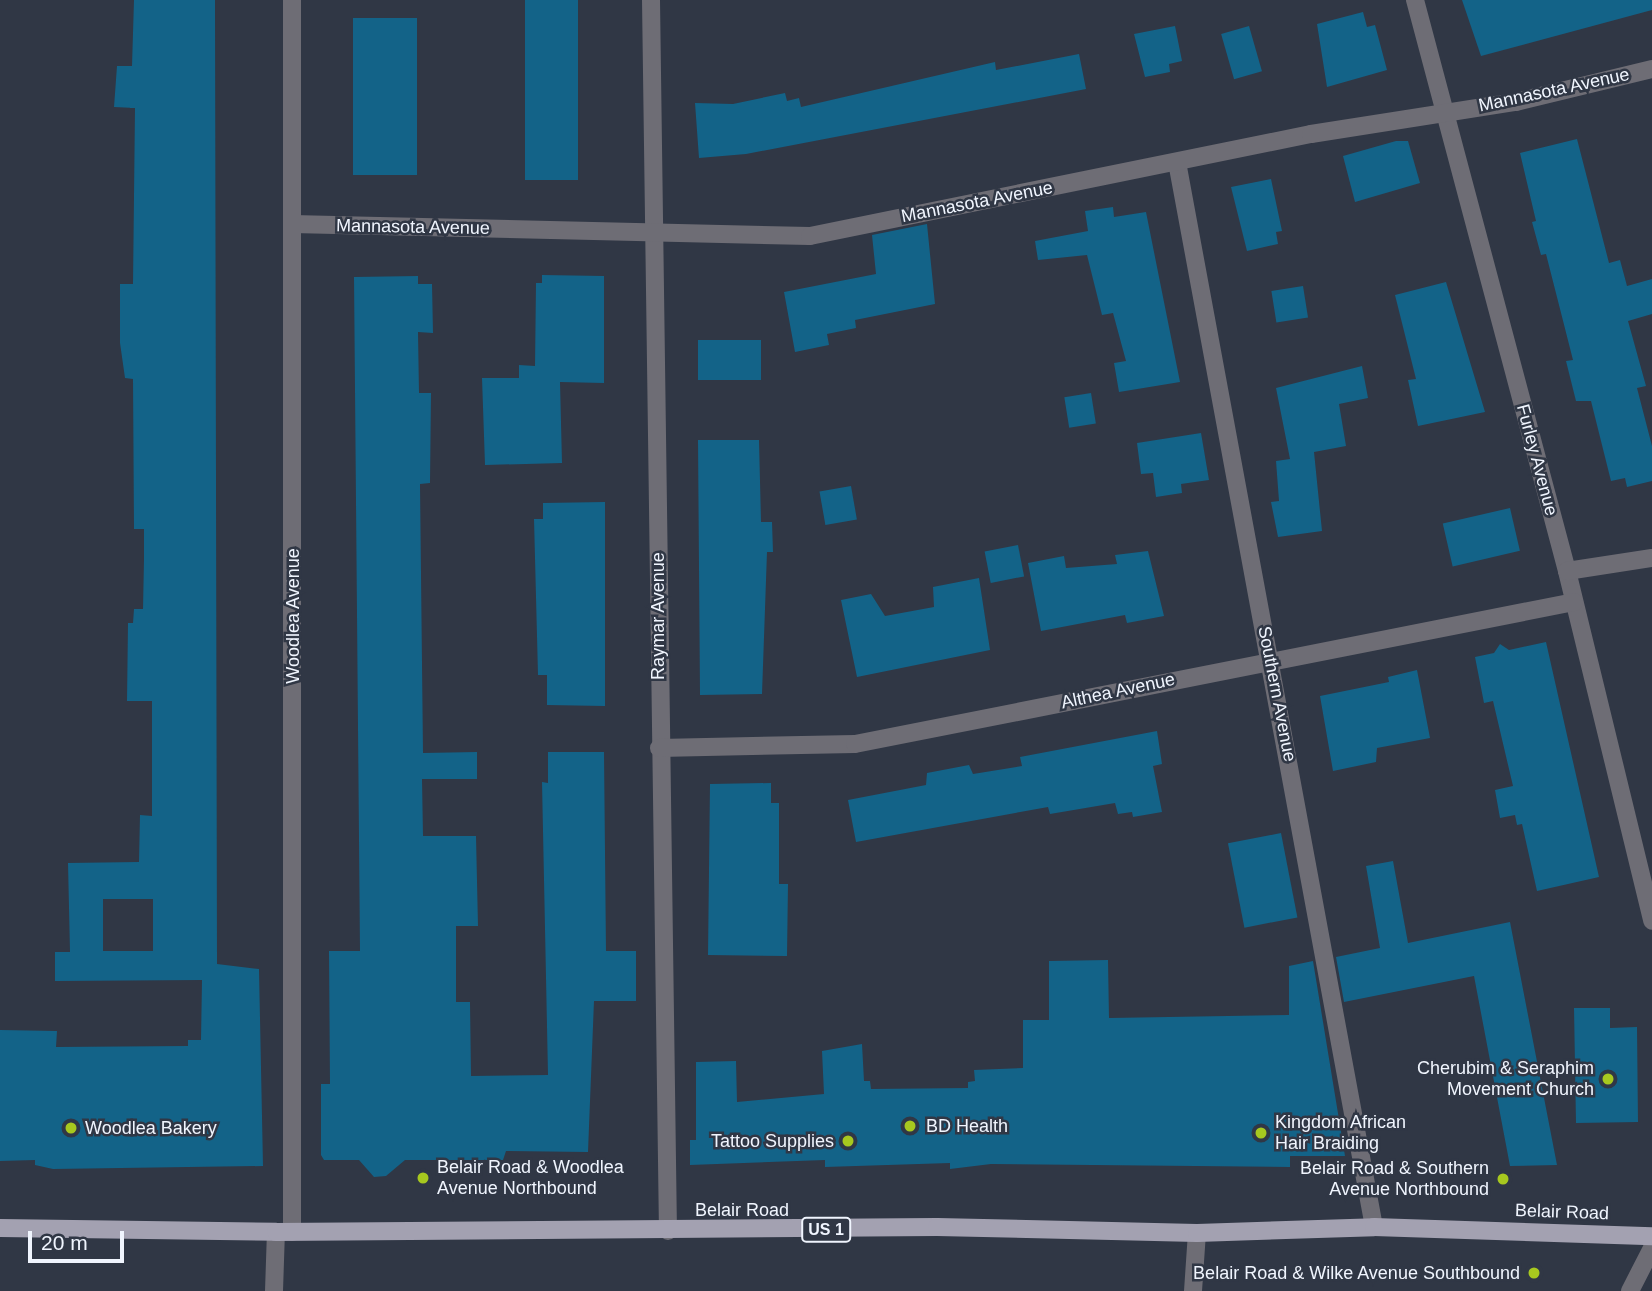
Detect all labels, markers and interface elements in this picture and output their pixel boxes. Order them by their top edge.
street label: Mannasota Avenue [1476,63,1632,117]
street label: Mannasota Avenue [899,177,1055,227]
street label: Mannasota Avenue [335,215,491,239]
street label: Furley Avenue [1512,401,1562,519]
street label: Woodlea Avenue [282,548,304,684]
street label: Raymar Avenue [647,552,669,680]
street label: Southern Avenue [1253,624,1301,764]
street label: Althea Avenue [1059,668,1177,714]
place label: Cherubim & Seraphim Movement Church [1417,1058,1594,1100]
marker: Cherubim & Seraphim Movement Church [1600,1071,1616,1087]
place label: Kingdom African Hair Braiding [1275,1112,1407,1154]
place label: BD Health [926,1115,1008,1137]
marker: BD Health [900,1116,920,1136]
place label: Woodlea Bakery [85,1117,217,1139]
marker: Woodlea Bakery [63,1120,79,1136]
marker: Kingdom African Hair Braiding [1253,1125,1269,1141]
place label: Tattoo Supplies [711,1130,834,1152]
marker: Tattoo Supplies [840,1133,856,1149]
place label: Belair Road & Woodlea Avenue Northbound [437,1157,624,1200]
place label: Belair Road & Southern Avenue Northbound [1300,1158,1489,1200]
marker: Belair Road & Woodlea Avenue Northbound [415,1170,431,1186]
marker: Belair Road & Southern Avenue Northbound [1495,1171,1511,1187]
street label: Belair Road [695,1199,789,1221]
street label: Belair Road [1515,1200,1609,1224]
scale bar [32,1218,128,1262]
road number: US 1 [800,1218,852,1242]
text: 20 m [41,1231,88,1254]
place label: Belair Road & Wilke Avenue Southbound [1192,1262,1520,1284]
marker: Belair Road & Wilke Avenue Southbound [1526,1265,1542,1281]

